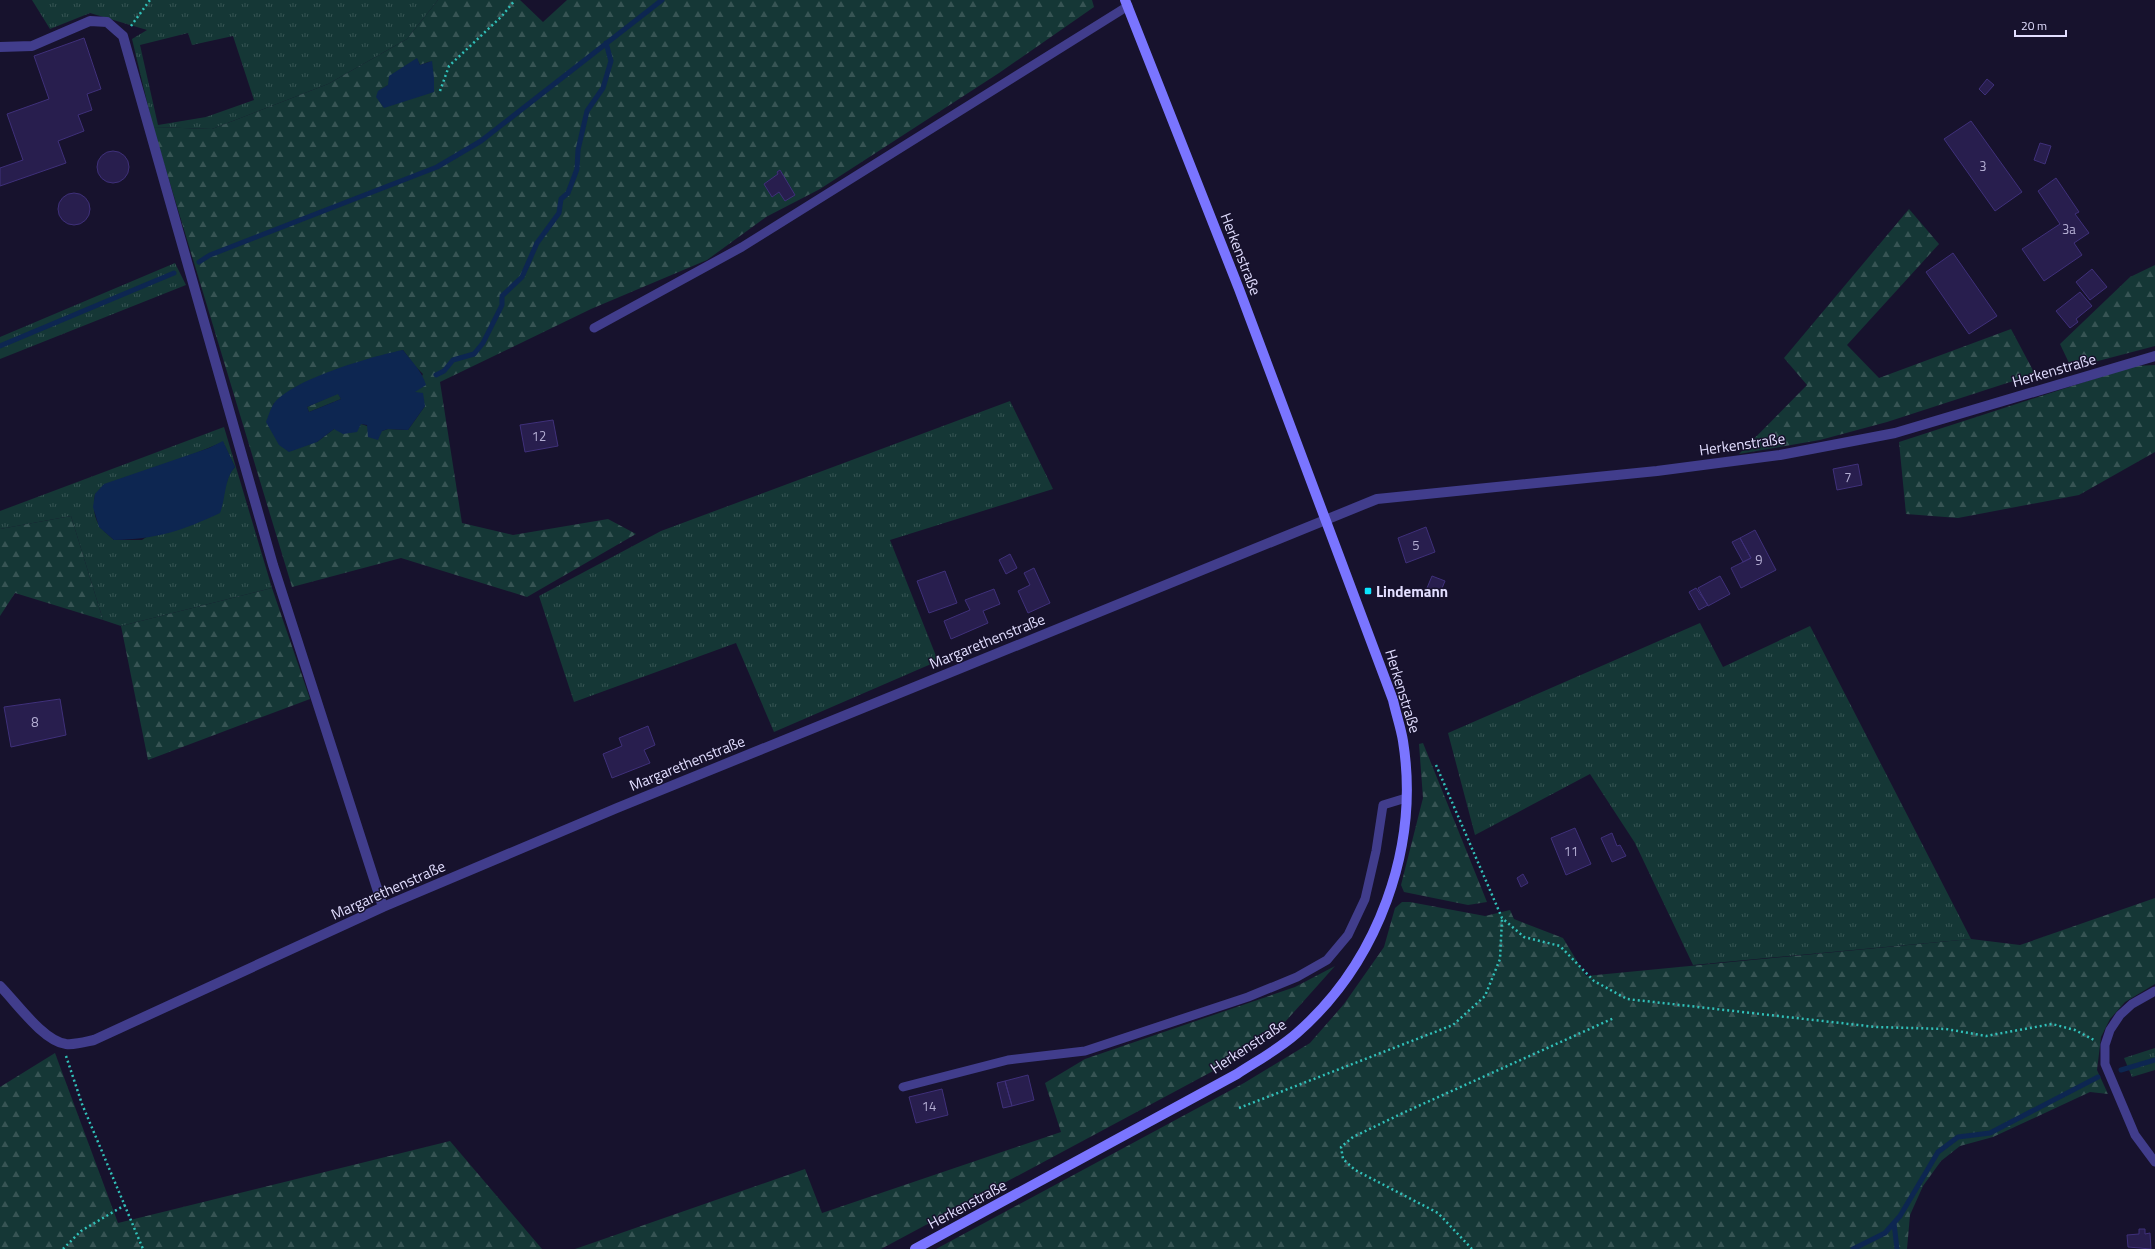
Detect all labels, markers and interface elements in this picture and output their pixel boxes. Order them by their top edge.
scale bar [2015,12,2066,38]
text: 20 m [2021,16,2047,35]
house number: 3 [1979,156,1987,176]
street label: Herkenstraße [1215,209,1267,299]
house number: 3a [2062,219,2076,239]
street label: Herkenstraße [2009,347,2099,393]
house number: 12 [532,426,546,446]
street label: Herkenstraße [1698,427,1786,461]
house number: 7 [1844,467,1852,487]
house number: 5 [1412,535,1420,555]
house number: 9 [1755,550,1763,570]
place label: Lindemann [1376,580,1448,603]
marker: Lindemann [1363,586,1373,596]
street label: Margarethenstraße [926,607,1048,675]
street label: Herkenstraße [1379,646,1427,736]
house number: 8 [31,712,39,732]
street label: Margarethenstraße [626,729,748,797]
house number: 11 [1564,841,1578,861]
street label: Margarethenstraße [327,854,449,926]
street label: Herkenstraße [1205,1013,1291,1079]
house number: 14 [922,1096,936,1116]
street label: Herkenstraße [923,1174,1011,1234]

